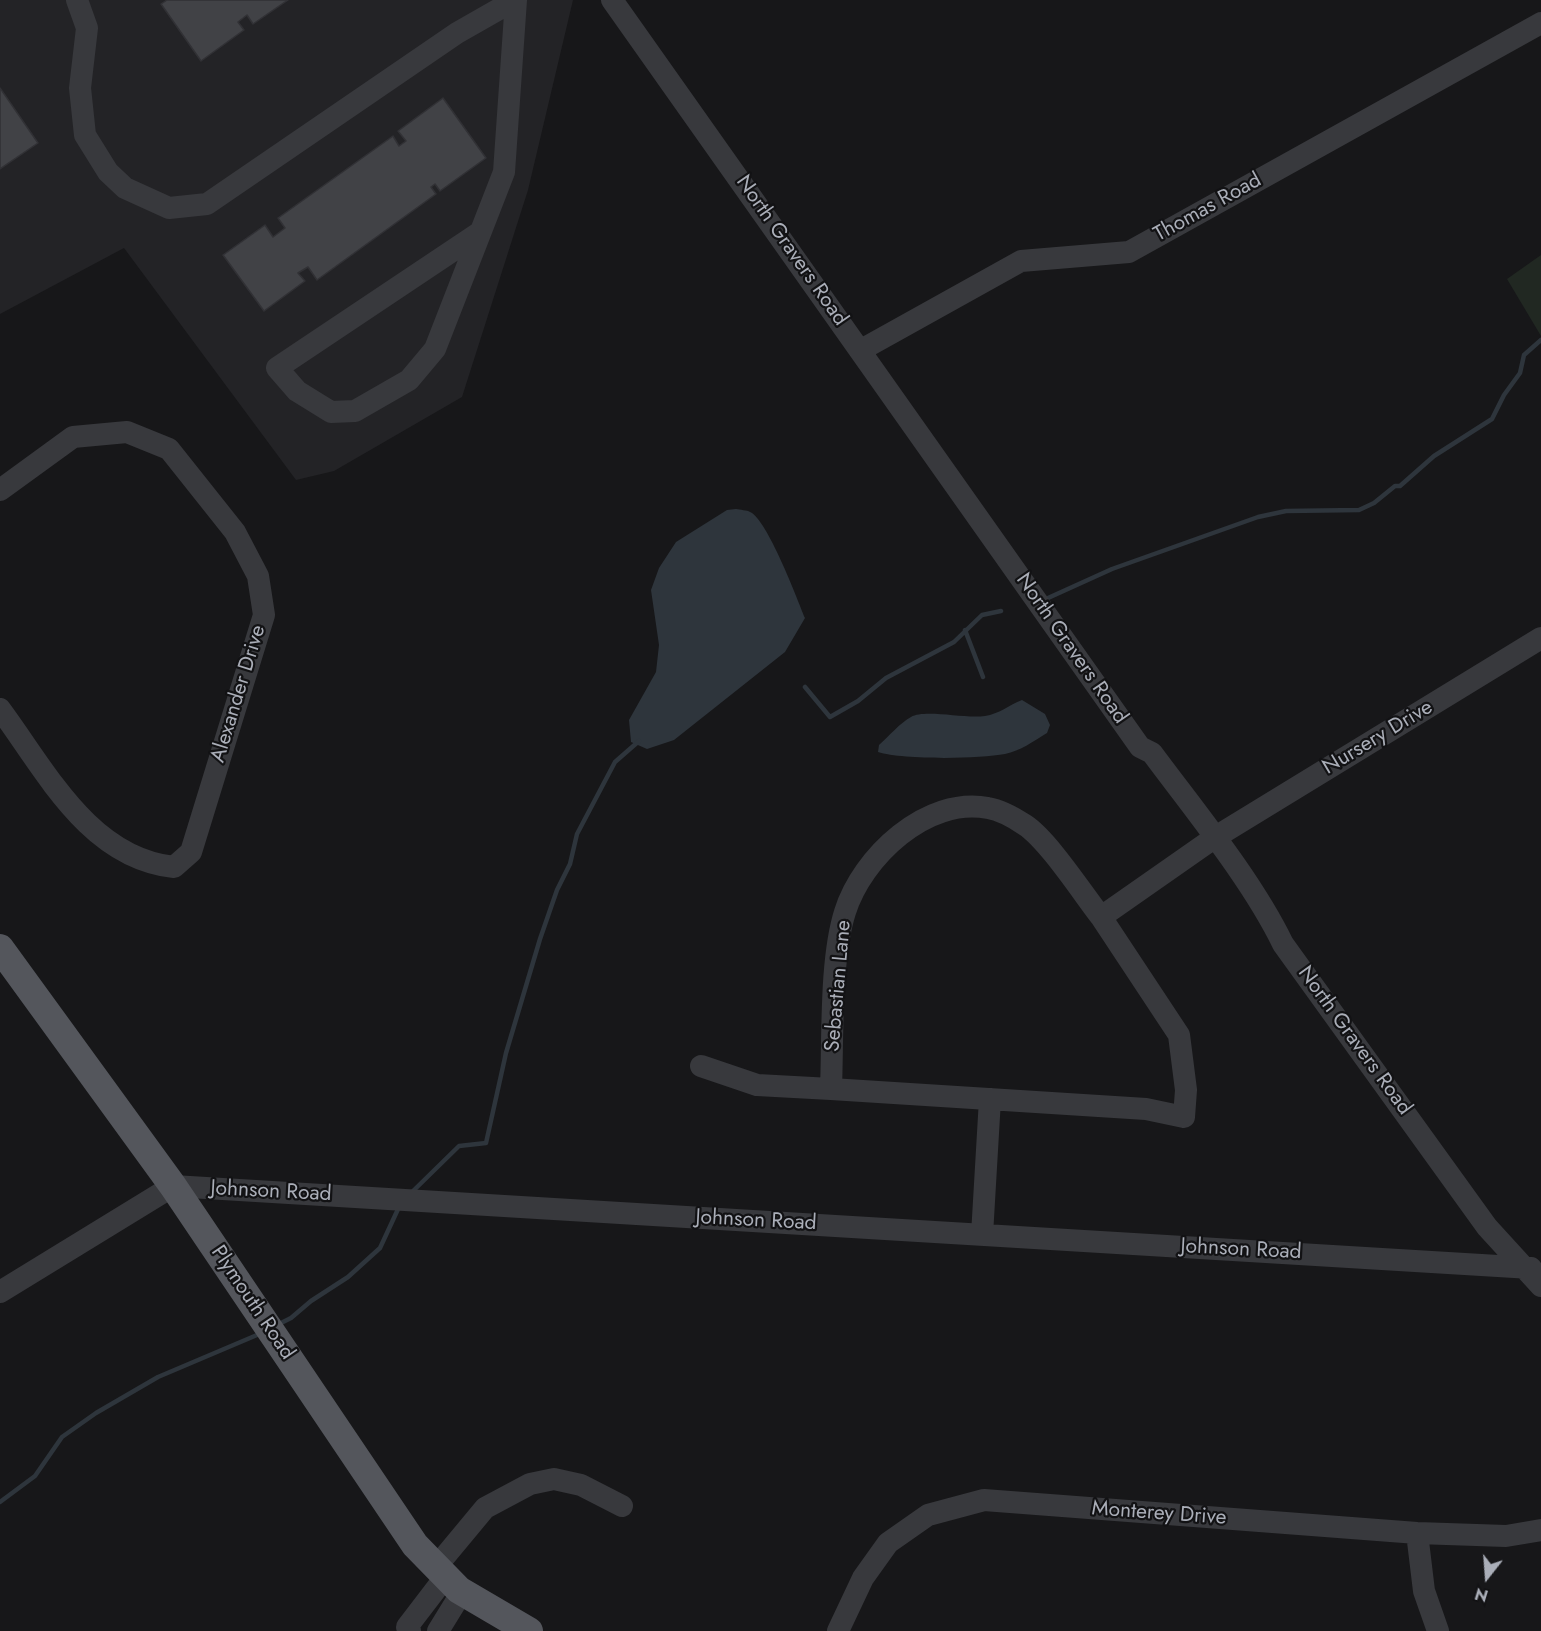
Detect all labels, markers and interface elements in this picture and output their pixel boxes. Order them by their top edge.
street label: Thomas Road [1150,168,1266,248]
street label: North Gravers Road [730,171,852,331]
street label: North Gravers Road [1010,569,1132,729]
street label: Alexander Drive [206,622,272,766]
street label: Nursery Drive [1318,695,1438,781]
street label: Sebastian Lane [821,919,857,1053]
street label: North Gravers Road [1292,962,1416,1120]
street label: Johnson Road [210,1176,332,1208]
street label: Johnson Road [695,1205,817,1237]
street label: Johnson Road [1180,1234,1302,1266]
street label: Plymouth Road [205,1241,299,1365]
street label: Monterey Drive [1091,1497,1227,1531]
north arrow [1457,1547,1517,1607]
text: N [1472,1582,1491,1608]

